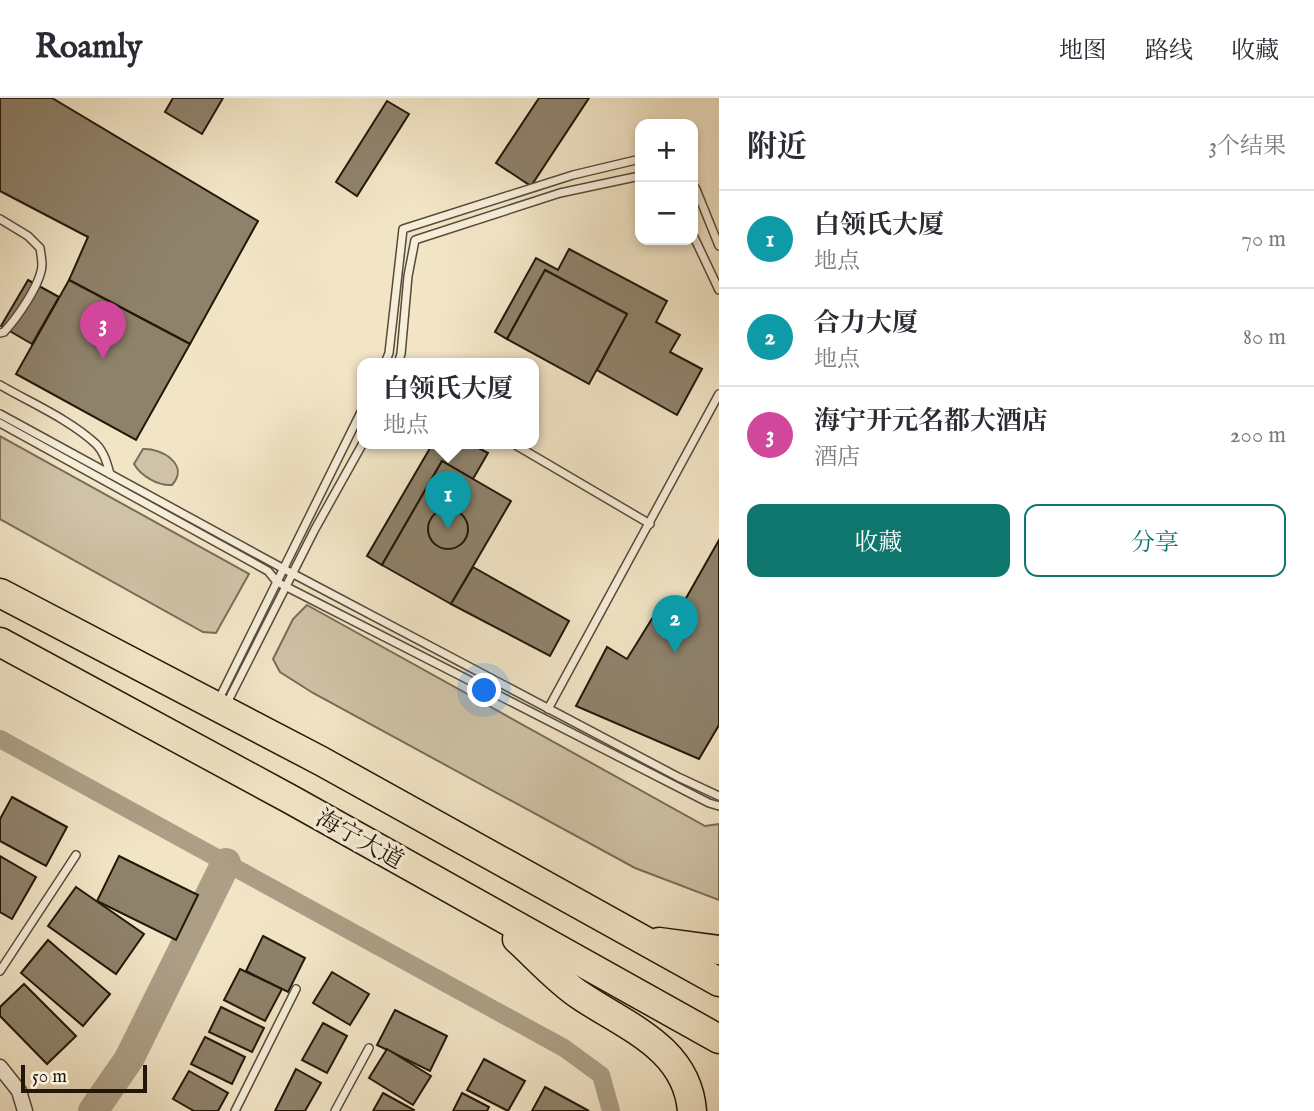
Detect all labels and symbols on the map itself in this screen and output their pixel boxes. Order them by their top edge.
pin: 3 [80,301,126,359]
pin: 1 [425,471,471,529]
pin: 2 [652,595,698,653]
your location [467,673,501,707]
street label: 海宁大道 [310,803,409,877]
scale bar [21,1062,147,1094]

